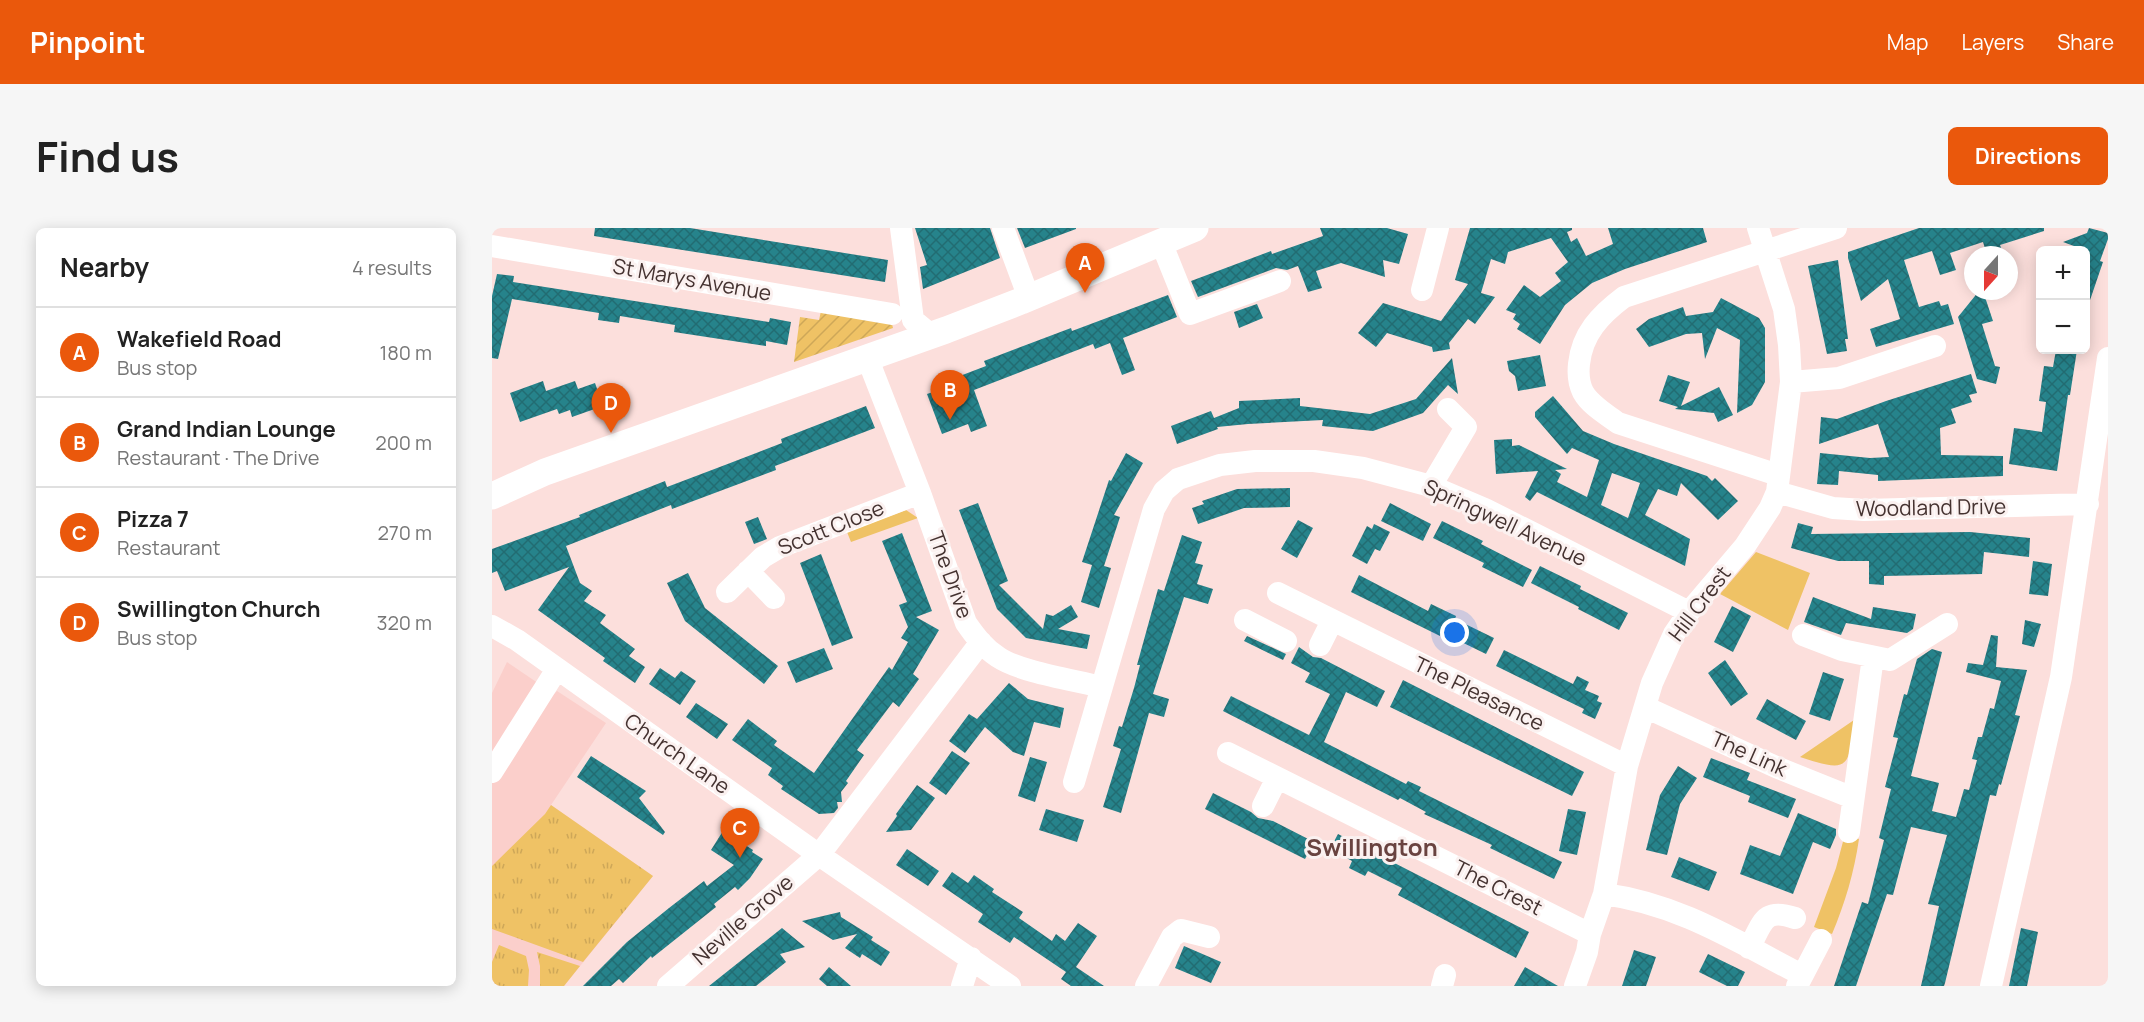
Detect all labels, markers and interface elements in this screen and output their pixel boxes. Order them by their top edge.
text: Pinpoint [30,23,145,61]
text: Map [1887,28,1928,56]
text: Layers [1961,28,2024,56]
text: Share [2057,28,2114,56]
text: Find us [36,127,179,185]
button: Directions [1948,127,2108,185]
pin: A [1066,244,1104,293]
north arrow [1964,246,2018,300]
map controls [2036,246,2090,354]
button: + [2036,246,2090,300]
text: Nearby [60,249,149,285]
street label: St Marys Avenue [611,251,774,307]
text: 4 results [352,254,432,281]
button: − [2036,300,2090,354]
text: Wakefield Road [117,324,282,354]
text: A [73,339,86,366]
text: 180 m [379,339,432,366]
text: Bus stop [117,354,197,381]
pin: B [930,370,970,420]
pin: D [592,384,630,433]
text: Grand Indian Lounge [117,414,336,444]
text: B [73,429,86,456]
text: 200 m [375,429,432,456]
text: Restaurant · The Drive [117,444,319,471]
street label: Springwell Avenue [1419,472,1591,572]
street label: Woodland Drive [1856,492,2006,522]
street label: Scott Close [773,493,888,561]
text: Pizza 7 [117,504,189,534]
text: C [72,519,87,546]
text: 270 m [377,519,432,546]
street label: The Drive [922,527,980,622]
text: Restaurant [117,534,221,561]
street label: Hill Crest [1662,560,1737,647]
text: Swillington Church [117,594,321,624]
text: D [72,609,87,636]
text: 320 m [376,609,432,636]
your location [1440,618,1469,647]
text: Bus stop [117,624,197,651]
street label: The Pleasance [1410,650,1549,737]
street label: Church Lane [619,707,736,800]
street label: The Link [1707,724,1792,782]
pin: C [720,808,760,858]
district label: Swillington [1306,830,1438,863]
street label: The Crest [1450,853,1547,921]
street label: Neville Grove [686,868,799,971]

